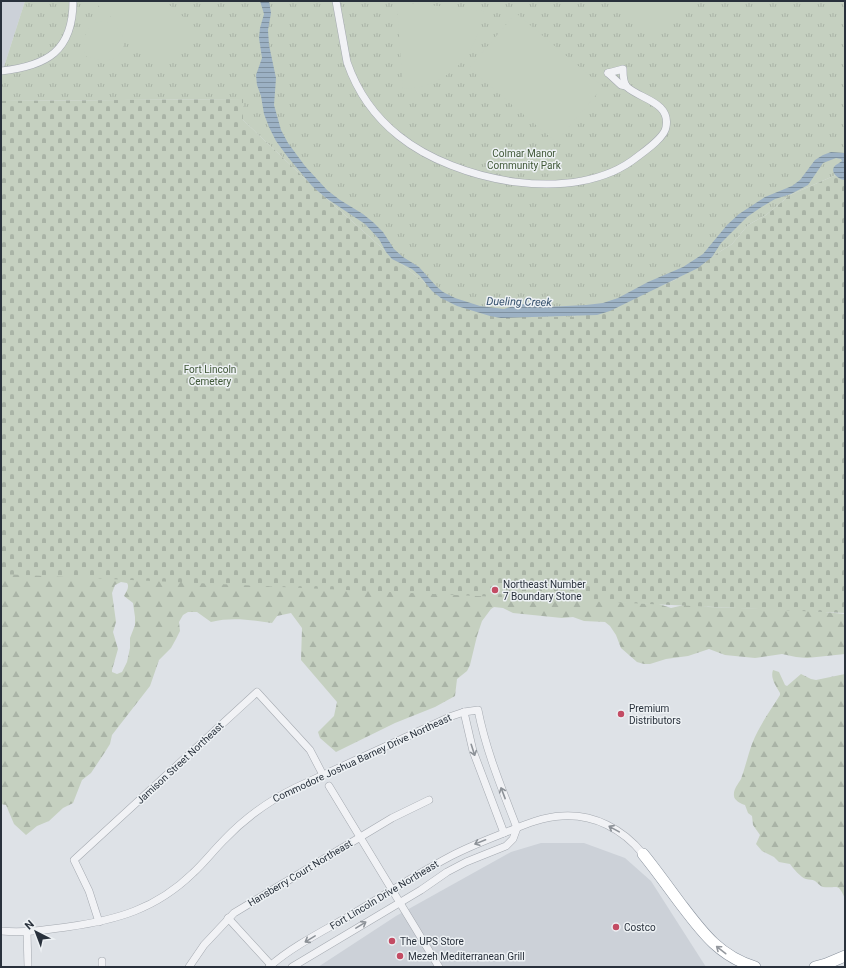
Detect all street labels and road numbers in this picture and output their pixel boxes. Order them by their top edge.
street label: Commodore Joshua Barney Drive Northeast [271,712,453,804]
street label: Jamison Street Northeast [134,720,226,806]
street label: Hansberry Court Northeast [246,837,354,909]
street label: Fort Lincoln Drive Northeast [328,858,440,932]

